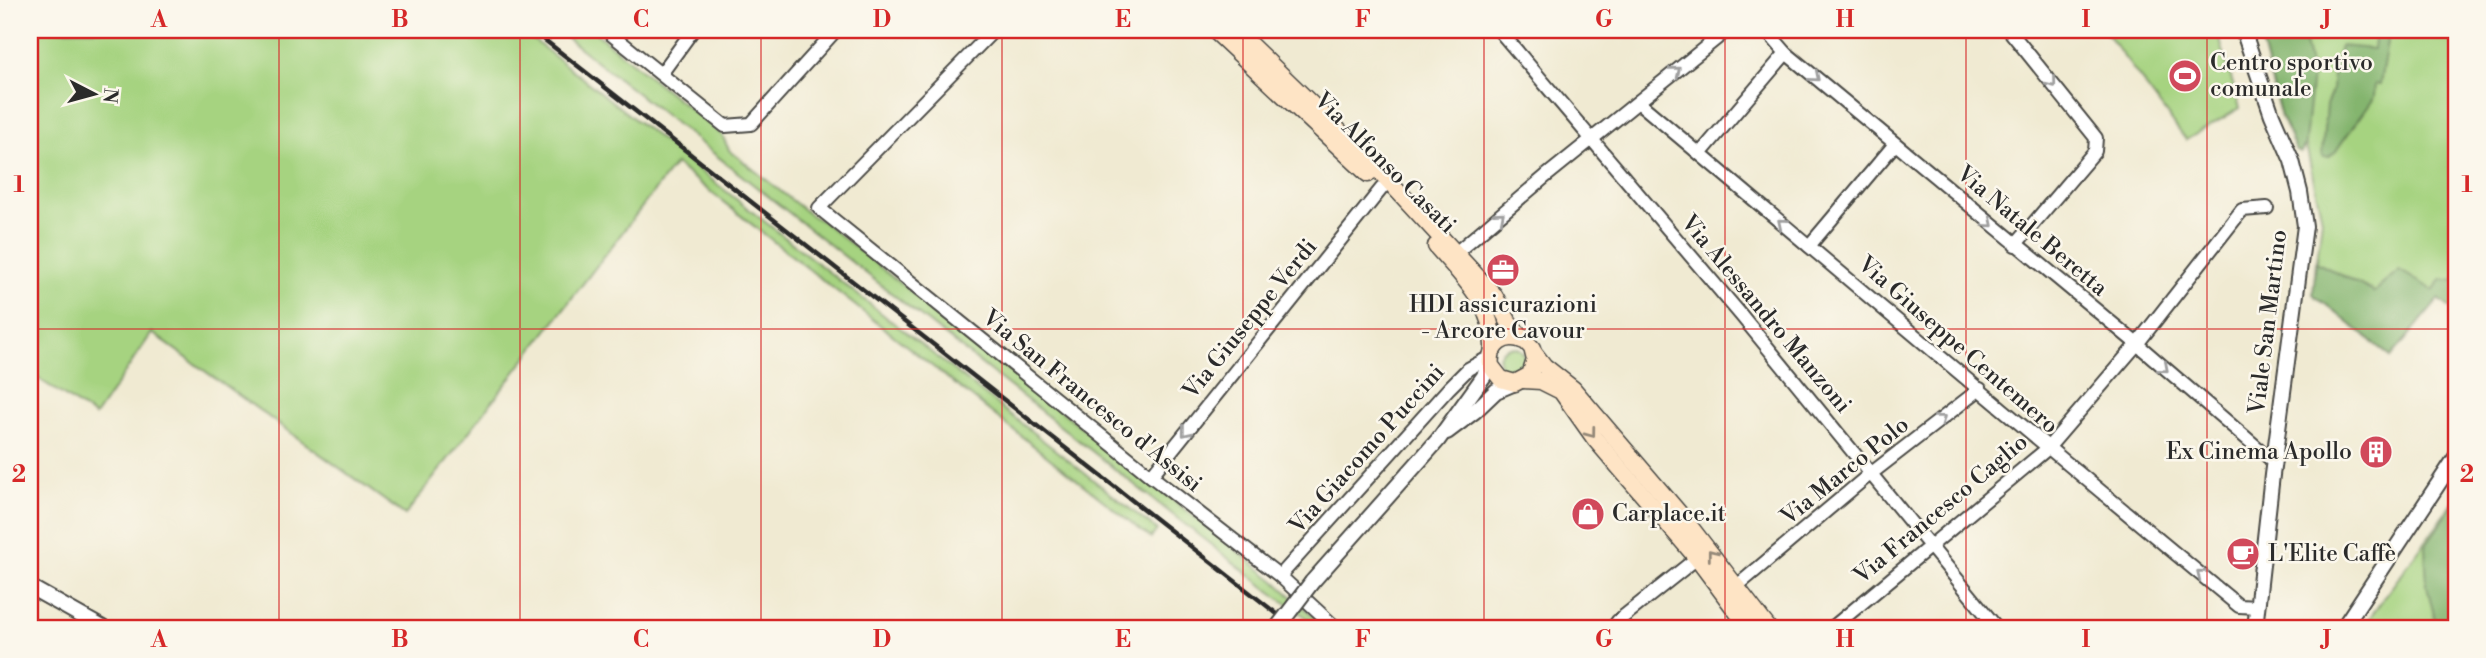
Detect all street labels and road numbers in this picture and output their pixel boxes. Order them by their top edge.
street label: Via Alfonso Casati [1308,86,1462,240]
street label: Via Natale Beretta [1950,159,2113,302]
street label: Via Alessandro Manzoni [1674,208,1857,419]
street label: Viale San Martino [2243,228,2293,417]
street label: Via Giuseppe Verdi [1176,233,1323,405]
street label: Via Giuseppe Centemero [1851,250,2064,440]
street label: Via San Francesco d'Assisi [976,303,1207,498]
street label: Via Giacomo Puccini [1283,358,1451,540]
street label: Via Marco Polo [1774,411,1915,532]
street label: Via Francesco Caglio [1848,428,2034,591]

